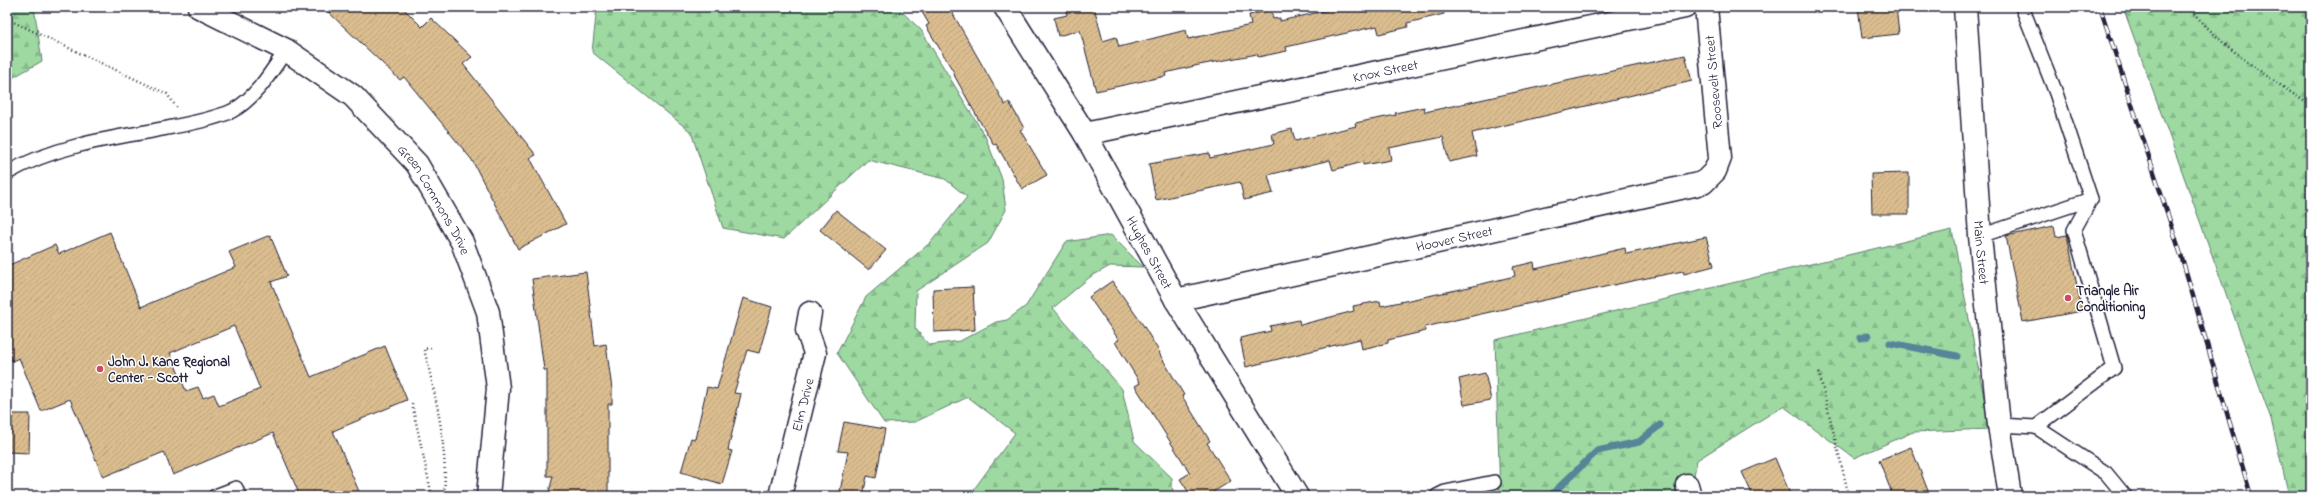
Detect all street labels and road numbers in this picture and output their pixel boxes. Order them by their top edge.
street label: Roosevelt Street [1700,34,1729,129]
street label: Knox Street [1351,55,1420,89]
street label: Green Commons Drive [392,140,475,259]
street label: Hughes Street [1120,213,1177,294]
street label: Main Street [1967,220,1994,286]
street label: Hoover Street [1414,221,1495,258]
street label: Elm Drive [787,375,821,434]

